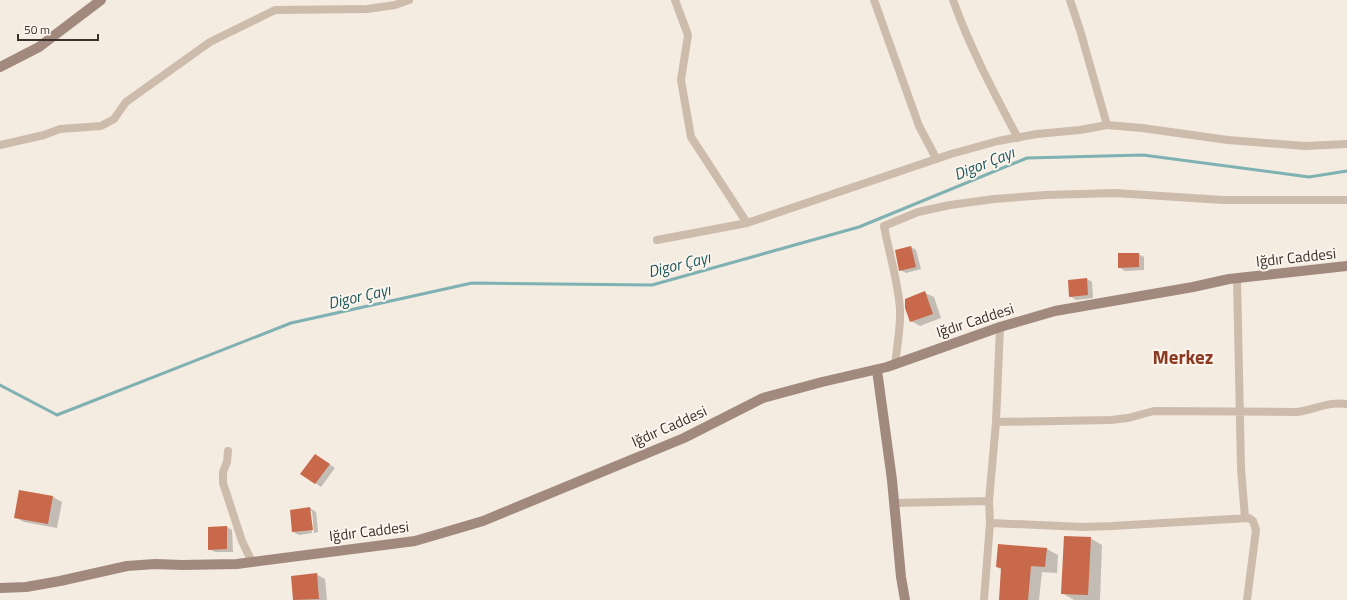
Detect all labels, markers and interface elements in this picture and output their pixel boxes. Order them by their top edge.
scale bar [18,16,98,42]
text: 50 m [24,20,50,39]
water label: Digor Çayı [950,139,1019,186]
street label: Iğdır Caddesi [1255,241,1337,273]
water label: Digor Çayı [645,244,714,283]
water label: Digor Çayı [325,277,394,315]
street label: Iğdır Caddesi [933,297,1017,343]
district label: Merkez [1153,342,1213,371]
street label: Iğdır Caddesi [628,399,710,453]
street label: Iğdır Caddesi [328,515,410,547]

